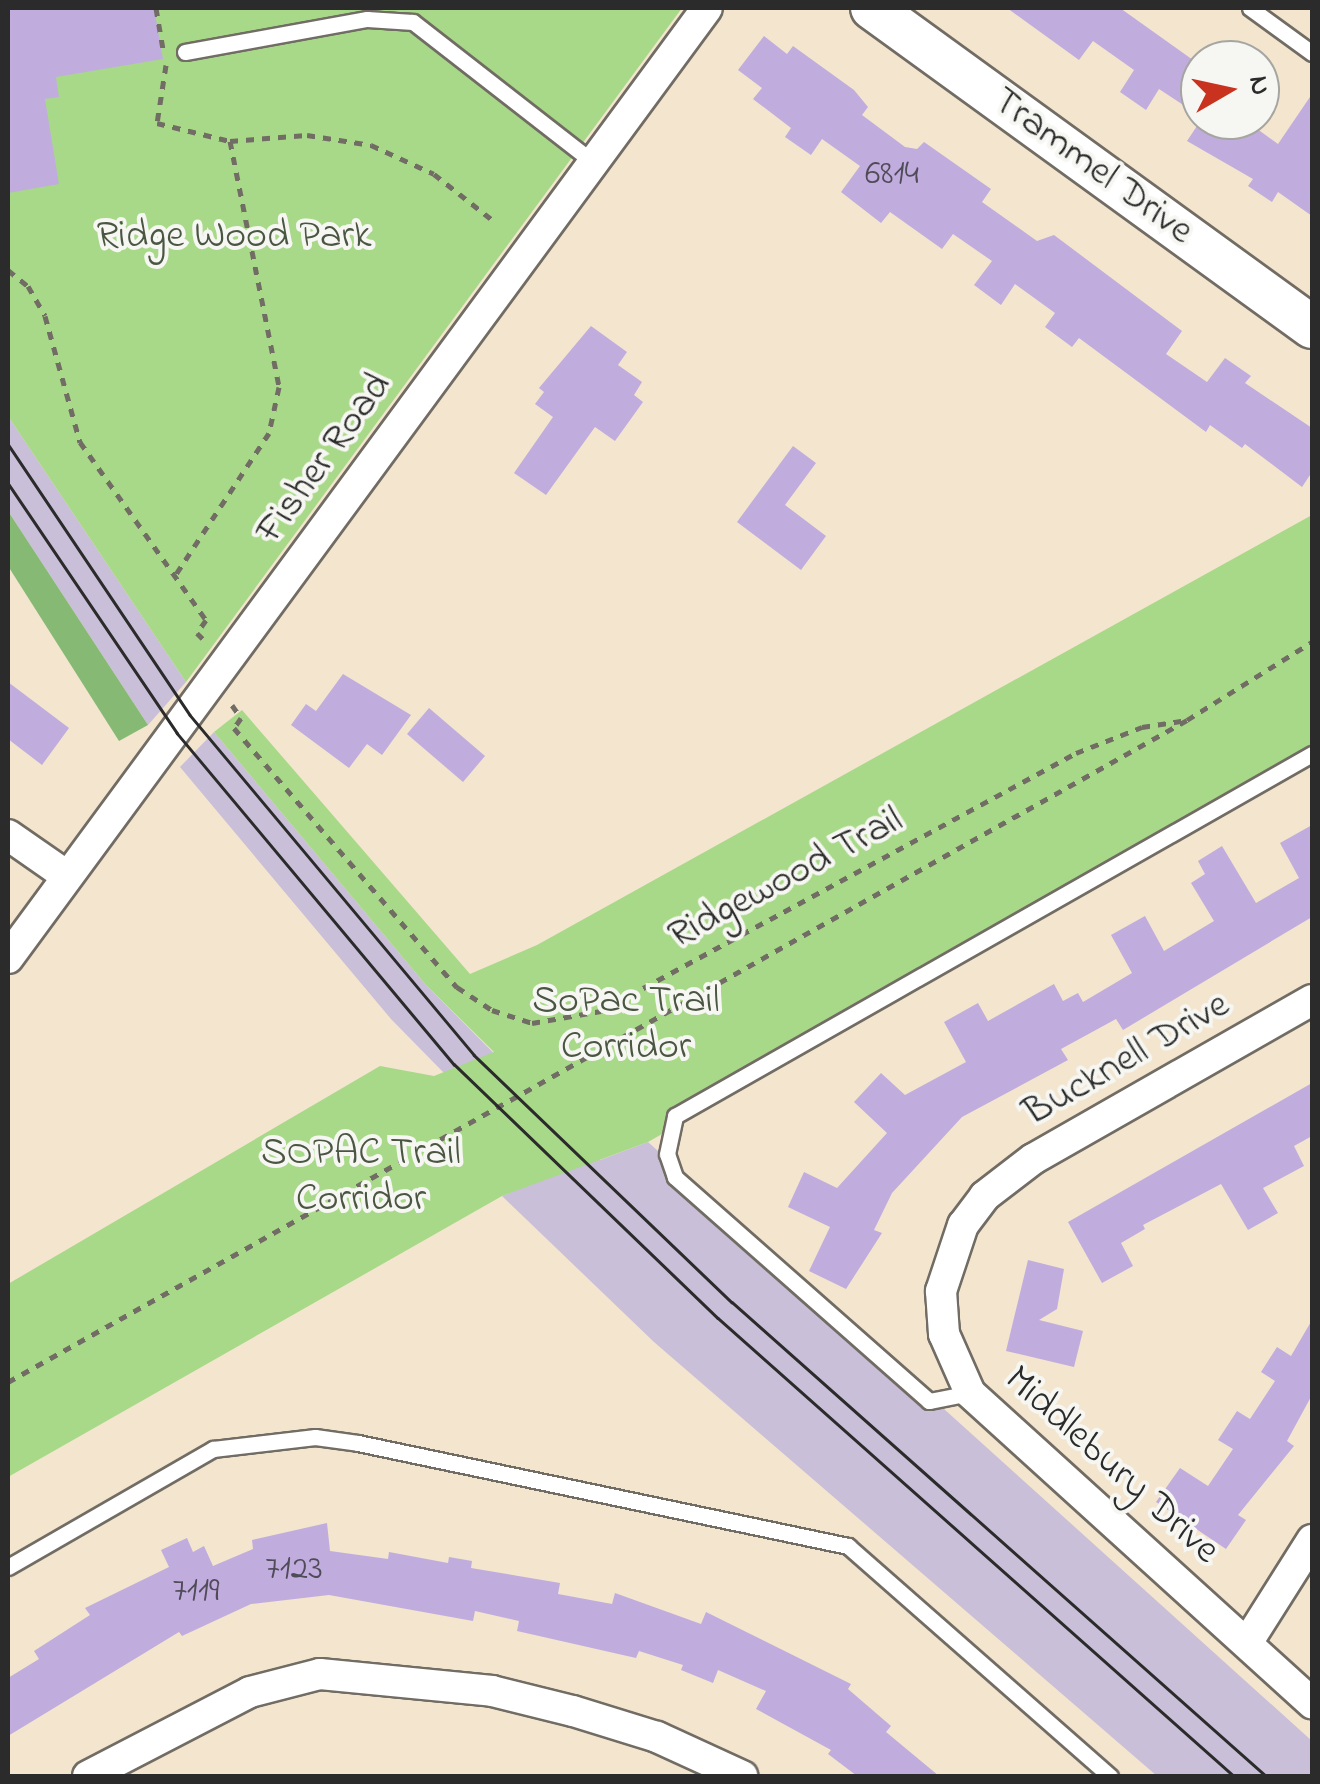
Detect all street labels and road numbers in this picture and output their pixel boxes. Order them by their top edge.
street label: Trammel Drive [982,78,1202,256]
street label: Fisher Road [247,364,403,554]
street label: Ridgewood Trail [661,797,911,961]
street label: Bucknell Drive [1016,982,1238,1138]
street label: Middlebury Drive [993,1357,1229,1575]

